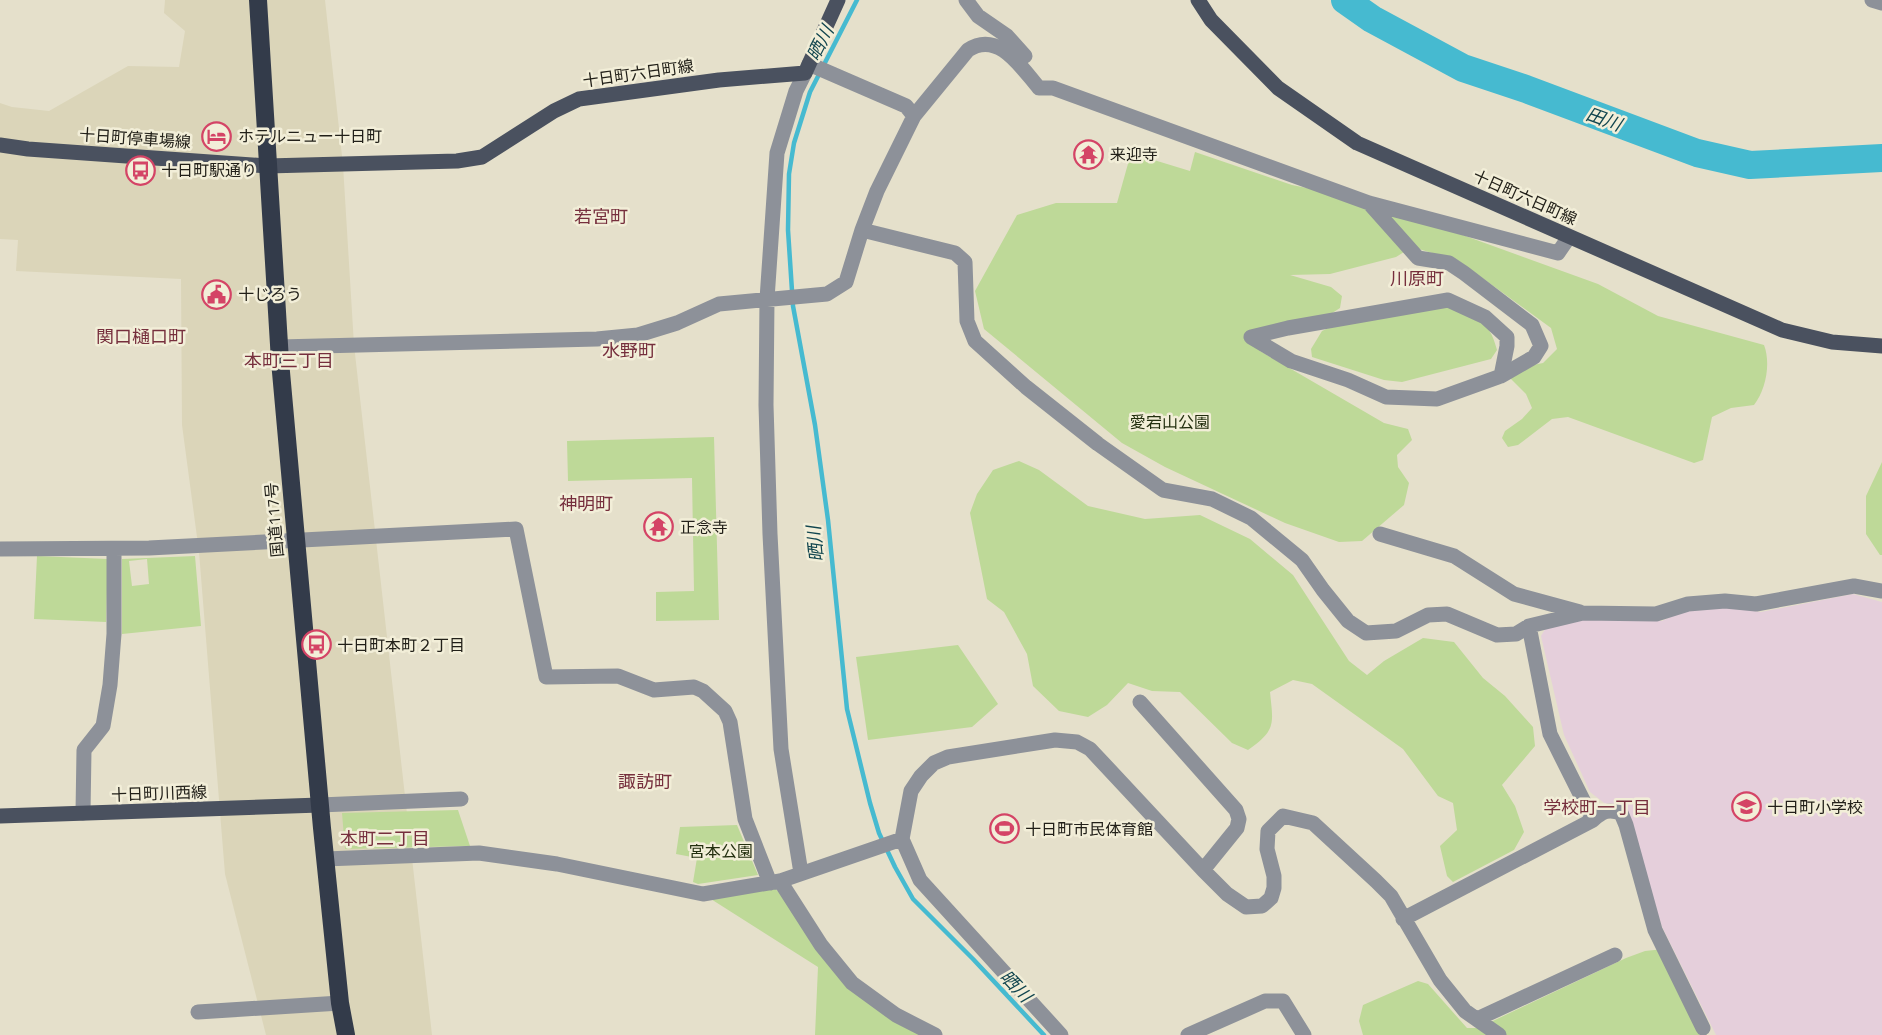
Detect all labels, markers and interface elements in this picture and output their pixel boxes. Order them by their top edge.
water label: 晒川 [800,19,841,65]
street label: 十日町六日町線 [581,53,695,93]
water label: 田川 [1582,100,1627,139]
hotel icon: ホテルニュー十日町 [201,120,233,152]
street label: 十日町停車場線 [78,122,192,154]
place label: ホテルニュー十日町 [238,124,382,148]
temple icon: 来迎寺 [1073,138,1105,170]
place label: 来迎寺 [1110,142,1158,166]
bus stop icon: 十日町駅通り [124,154,156,186]
place label: 十日町駅通り [161,158,257,182]
street label: 十日町六日町線 [1469,163,1581,231]
district label: 若宮町 [574,203,628,230]
district label: 川原町 [1390,265,1444,292]
public building icon: 十じろう [201,278,233,310]
place label: 十じろう [238,282,302,306]
district label: 関口樋口町 [96,323,186,350]
district label: 水野町 [602,337,656,364]
district label: 本町三丁目 [244,347,334,374]
park label: 愛宕山公園 [1130,410,1210,434]
street label: 国道117号 [259,482,289,558]
district label: 神明町 [559,490,613,517]
temple icon: 正念寺 [643,511,675,543]
place label: 正念寺 [680,515,728,539]
water label: 晒川 [799,523,830,563]
bus stop icon: 十日町本町２丁目 [300,629,332,661]
place label: 十日町本町２丁目 [337,633,465,657]
district label: 諏訪町 [618,768,672,795]
street label: 十日町川西線 [111,779,207,807]
school or university icon: 十日町小学校 [1730,791,1762,823]
district label: 学校町一丁目 [1543,794,1651,821]
place label: 十日町小学校 [1767,795,1863,819]
sports icon: 十日町市民体育館 [988,813,1020,845]
place label: 十日町市民体育館 [1025,817,1153,841]
district label: 本町二丁目 [340,825,430,852]
park label: 宮本公園 [689,839,753,863]
water label: 晒川 [994,964,1040,1010]

